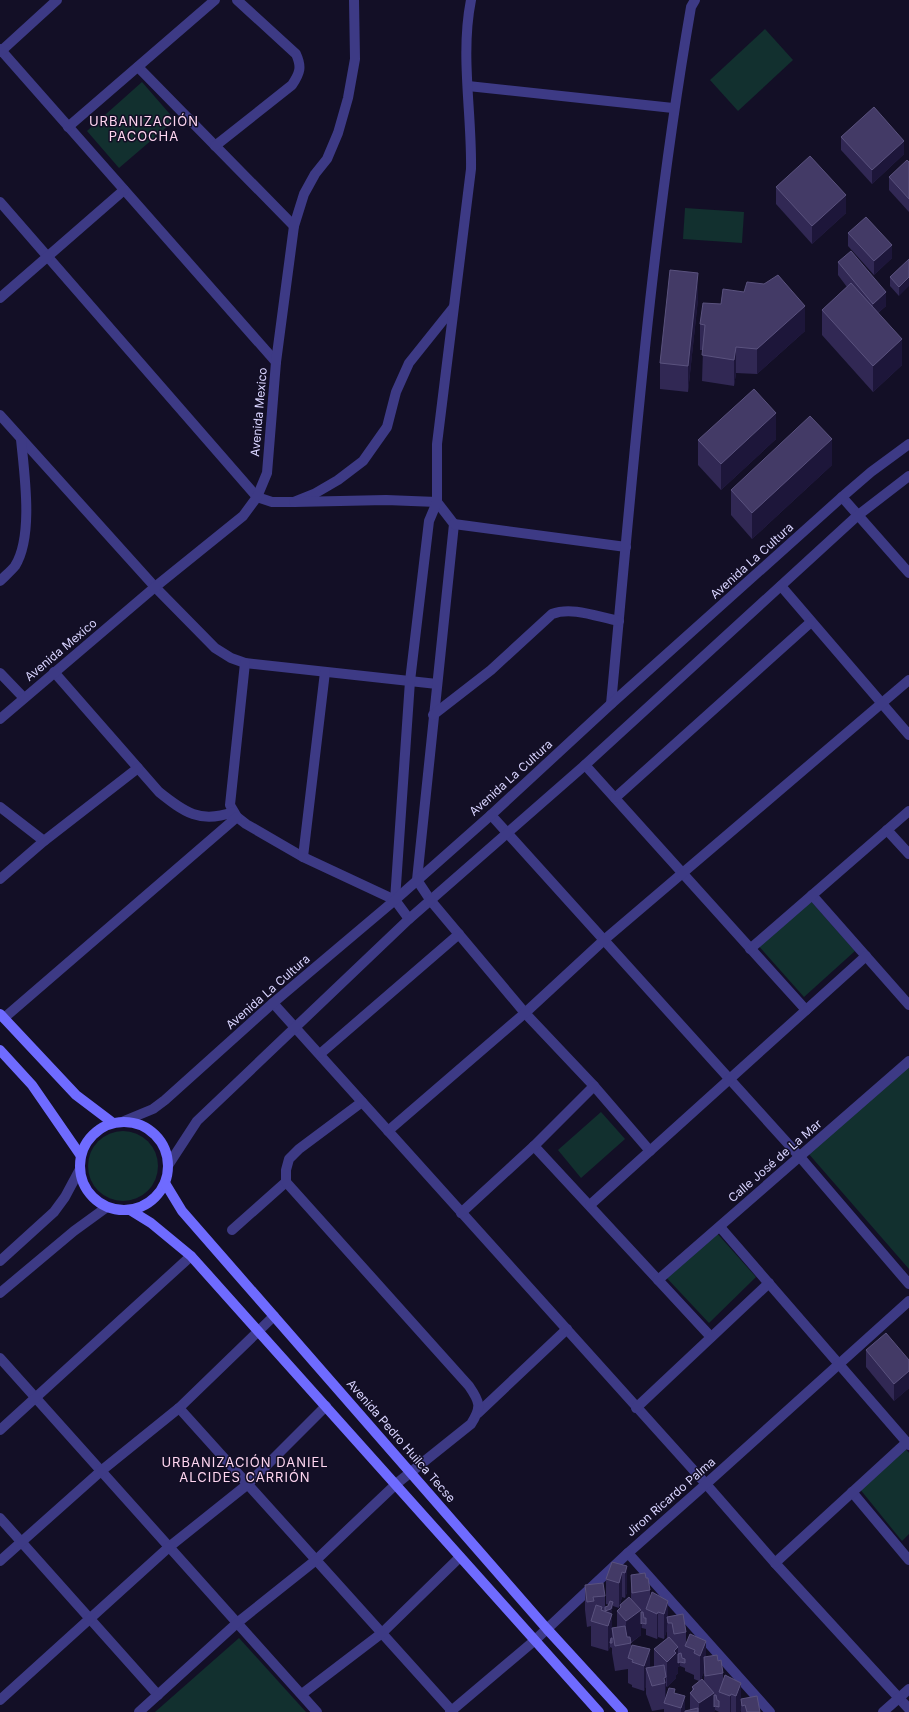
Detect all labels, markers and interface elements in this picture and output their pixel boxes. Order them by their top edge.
district label: URBANIZACIÓN PACOCHA [89,113,199,144]
street label: Avenida Mexico [247,367,270,457]
street label: Avenida La Cultura [707,519,796,602]
street label: Avenida Mexico [22,615,100,684]
street label: Avenida La Cultura [466,736,555,819]
street label: Avenida La Cultura [223,951,313,1032]
street label: Calle José de La Mar [725,1116,825,1205]
street label: Avenida Pedro Huilca Tecse [344,1376,459,1505]
district label: URBANIZACIÓN DANIEL ALCIDES CARRIÓN [161,1454,329,1485]
street label: Jiron Ricardo Palma [623,1454,718,1539]

